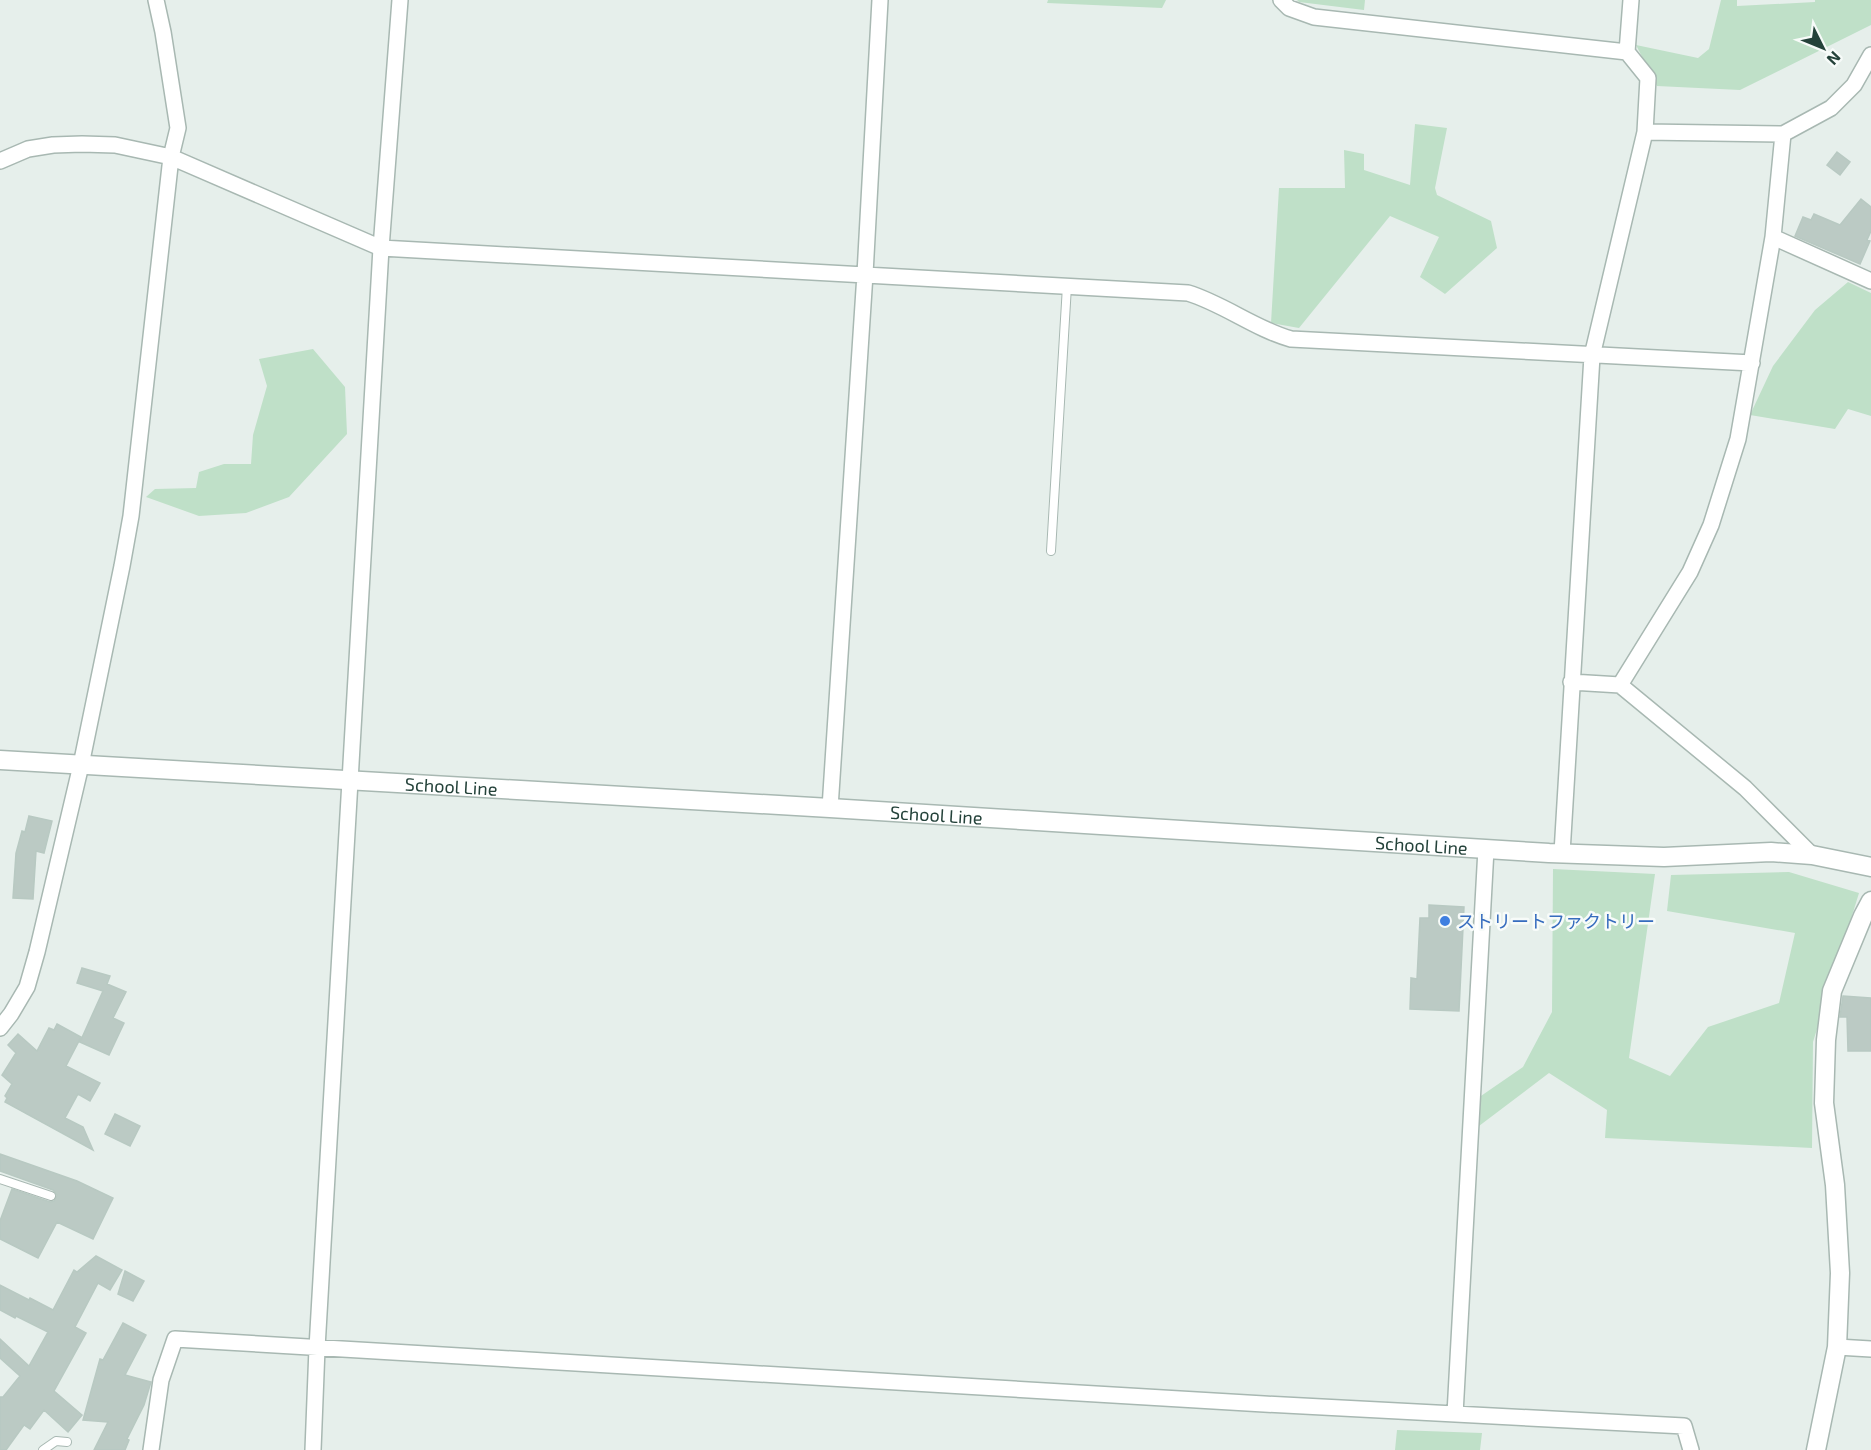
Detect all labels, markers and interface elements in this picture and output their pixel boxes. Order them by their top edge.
north arrow [1793,18,1853,78]
text: N [1823,48,1845,69]
street label: School Line [404,772,498,800]
street label: School Line [889,801,983,829]
street label: School Line [1375,831,1468,859]
place label: ストリートファクトリー [1457,910,1655,932]
marker: ストリートファクトリー [1438,914,1452,928]

